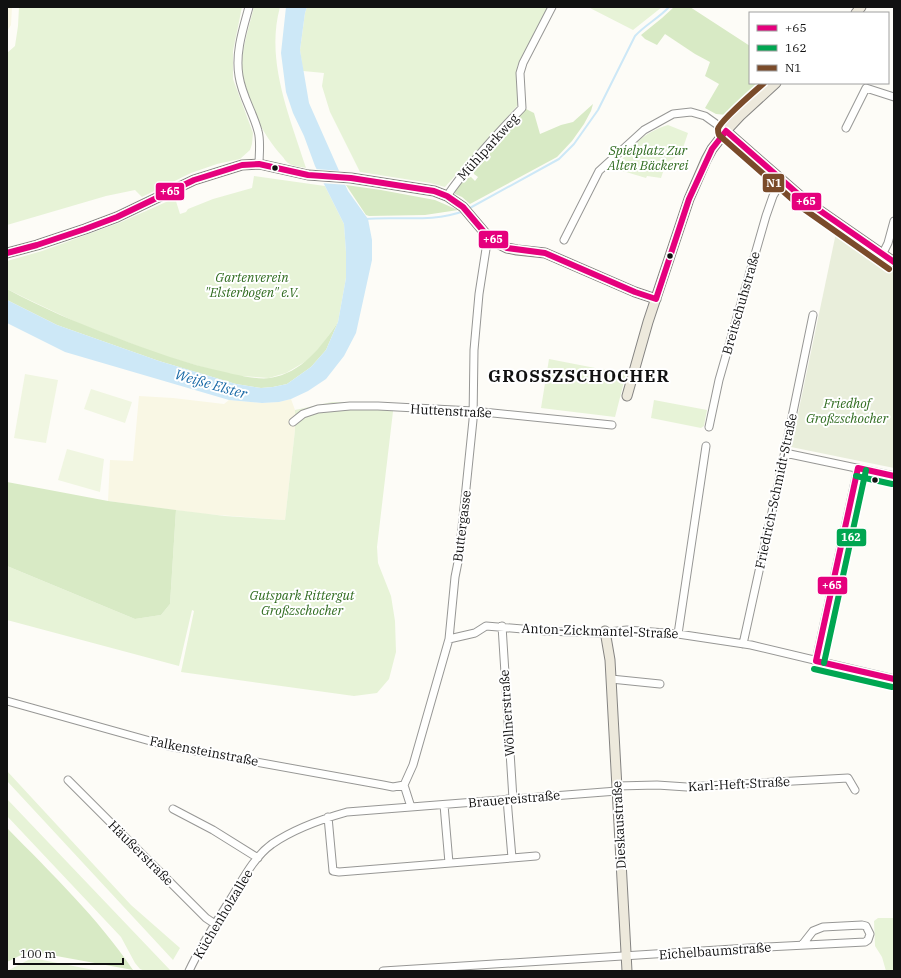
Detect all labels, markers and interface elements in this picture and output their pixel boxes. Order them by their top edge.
legend [749,12,889,84]
text: +65 [785,20,807,35]
text: 162 [785,40,807,55]
text: N1 [785,60,802,75]
street label: Mühlparkweg [454,110,522,184]
park label: Spielplatz Zur Alten Bäckerei [607,142,689,174]
unlabelled marker [270,163,280,173]
line badge: N1 [762,173,785,193]
text: N1 [766,176,782,190]
line badge: +65 [155,182,185,201]
text: +65 [160,184,180,198]
line badge: +65 [791,192,822,211]
text: +65 [796,194,816,208]
line badge: +65 [478,230,509,249]
text: +65 [483,232,503,246]
street label: Breitschuhstraße [718,249,764,357]
unlabelled marker [665,251,675,261]
park label: Gartenverein "Elsterbogen" e.V. [205,269,299,301]
water label: Weiße Elster [173,365,250,403]
district label: GROSSZSCHOCHER [488,365,670,387]
park label: Friedhof Großzschocher [806,395,888,427]
street label: Huttenstraße [410,400,492,422]
street label: Friedrich-Schmidt-Straße [751,412,801,570]
unlabelled marker [870,475,880,485]
street label: Buttergasse [449,489,475,563]
line badge: 162 [836,528,867,547]
text: 162 [841,530,861,544]
line badge: +65 [817,576,848,595]
text: +65 [822,578,842,592]
park label: Gutspark Rittergut Großzschocher [250,587,355,619]
street label: Anton-Zickmantel-Straße [521,620,679,642]
street label: Wöllnerstraße [495,669,519,757]
street label: Falkensteinstraße [148,732,260,770]
street label: Karl-Heft-Straße [688,773,790,795]
street label: Dieskaustraße [608,780,630,870]
street label: Brauereistraße [467,787,561,811]
street label: Häußerstraße [105,817,177,889]
street label: Küchenholzallee [189,866,257,962]
street label: Eichelbaumstraße [658,939,772,963]
scale bar [14,940,123,966]
text: 100 m [20,946,56,961]

